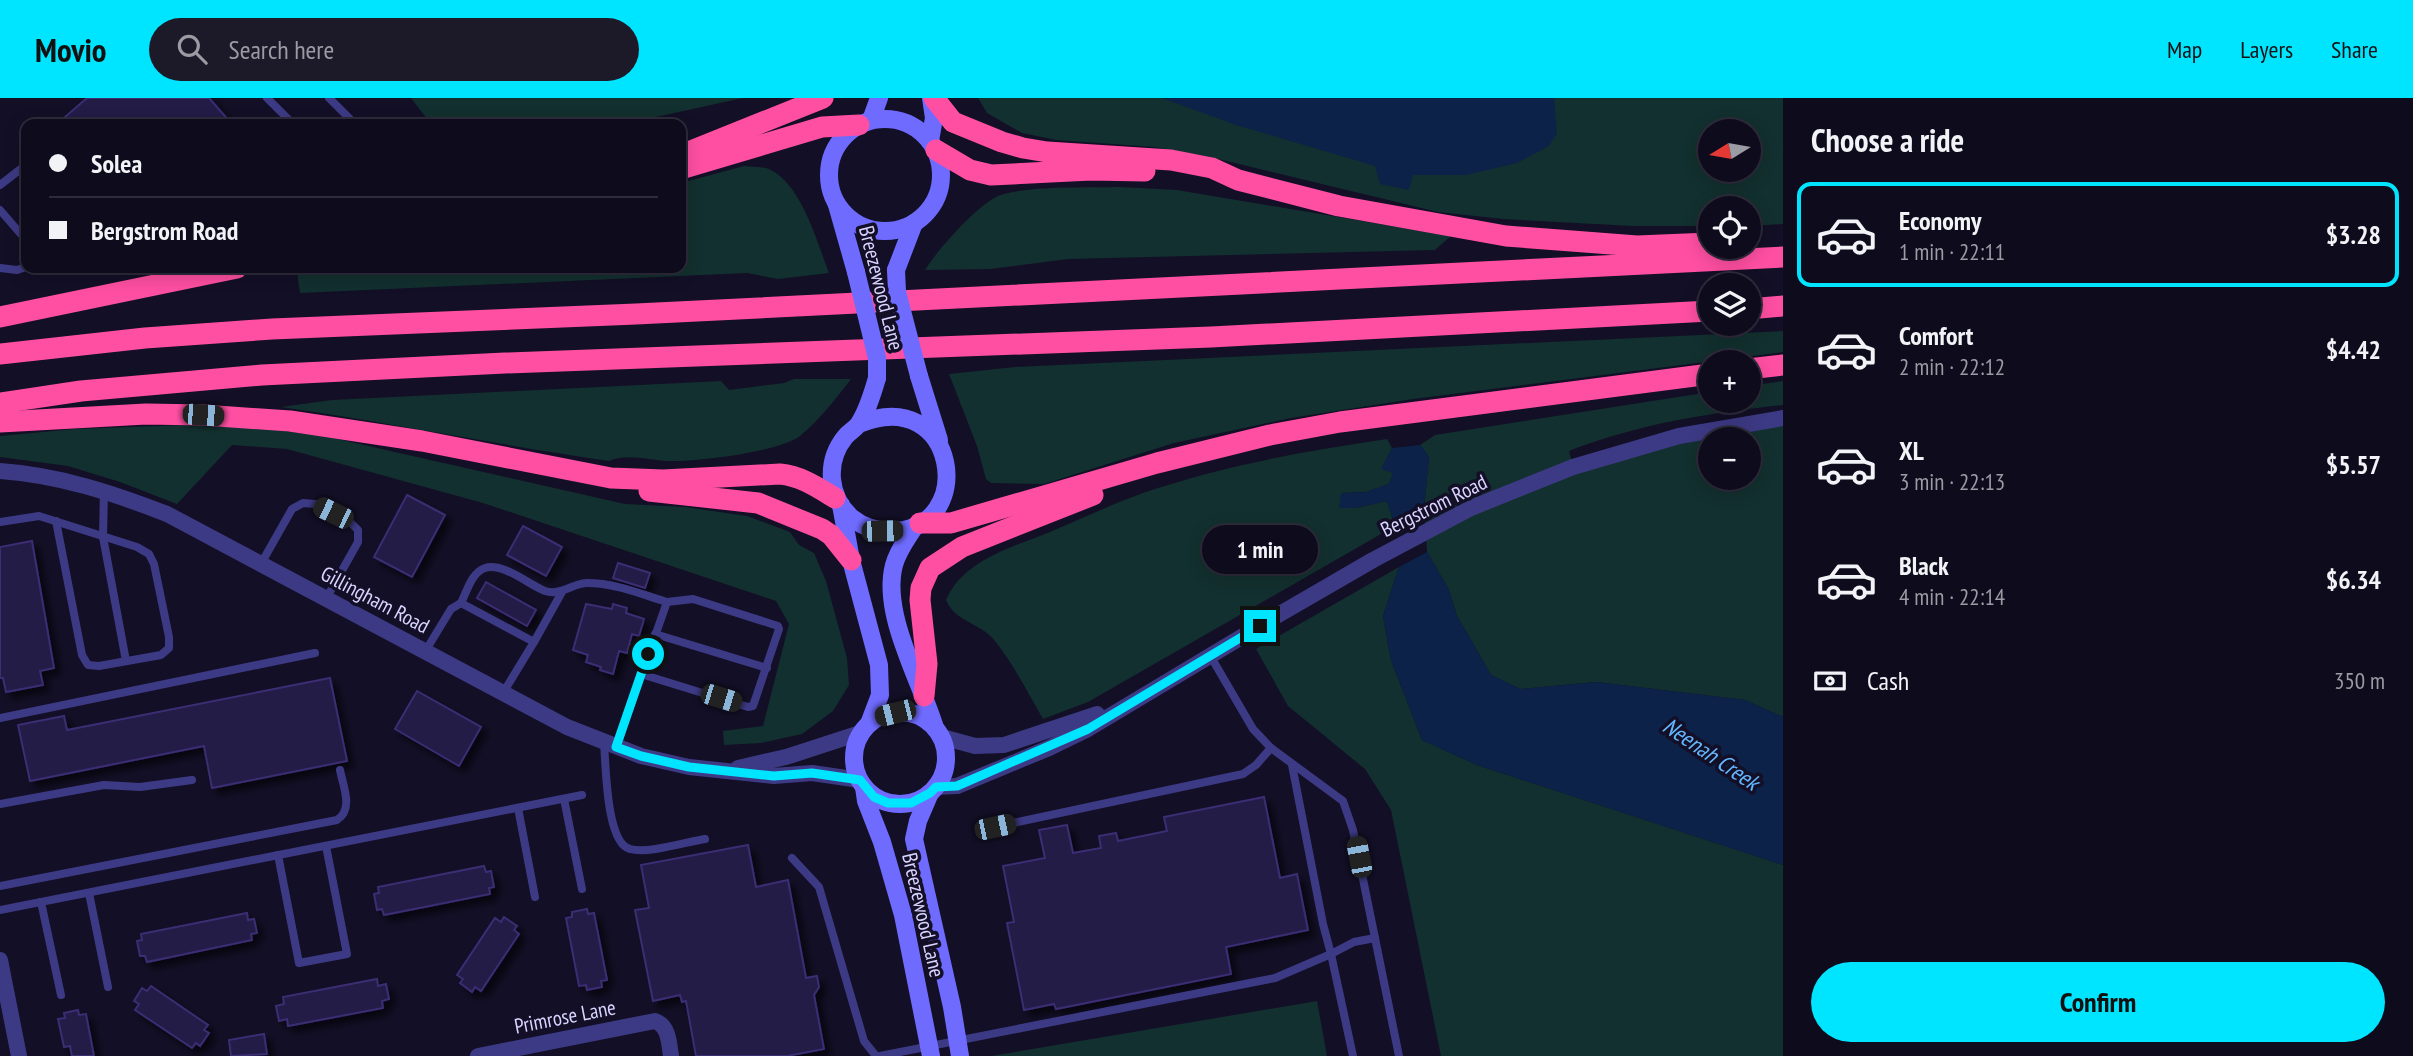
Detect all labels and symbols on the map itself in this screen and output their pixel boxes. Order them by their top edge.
north arrow [1698,119,1760,182]
street label: Breezewood Lane [853,223,910,353]
car [182,403,225,427]
street label: Bergstrom Road [1376,468,1491,543]
car [310,494,357,532]
car [861,520,904,542]
callout: 1 min [1202,524,1318,574]
street label: Gillingham Road [316,560,434,639]
route end [1244,610,1276,642]
route start [632,638,664,670]
car [698,682,745,714]
car [873,698,918,728]
water label: Neenah Creek [1658,711,1767,798]
car [973,812,1018,842]
car [1345,834,1374,880]
street label: Breezewood Lane [896,850,951,980]
street label: Primrose Lane [512,993,618,1040]

